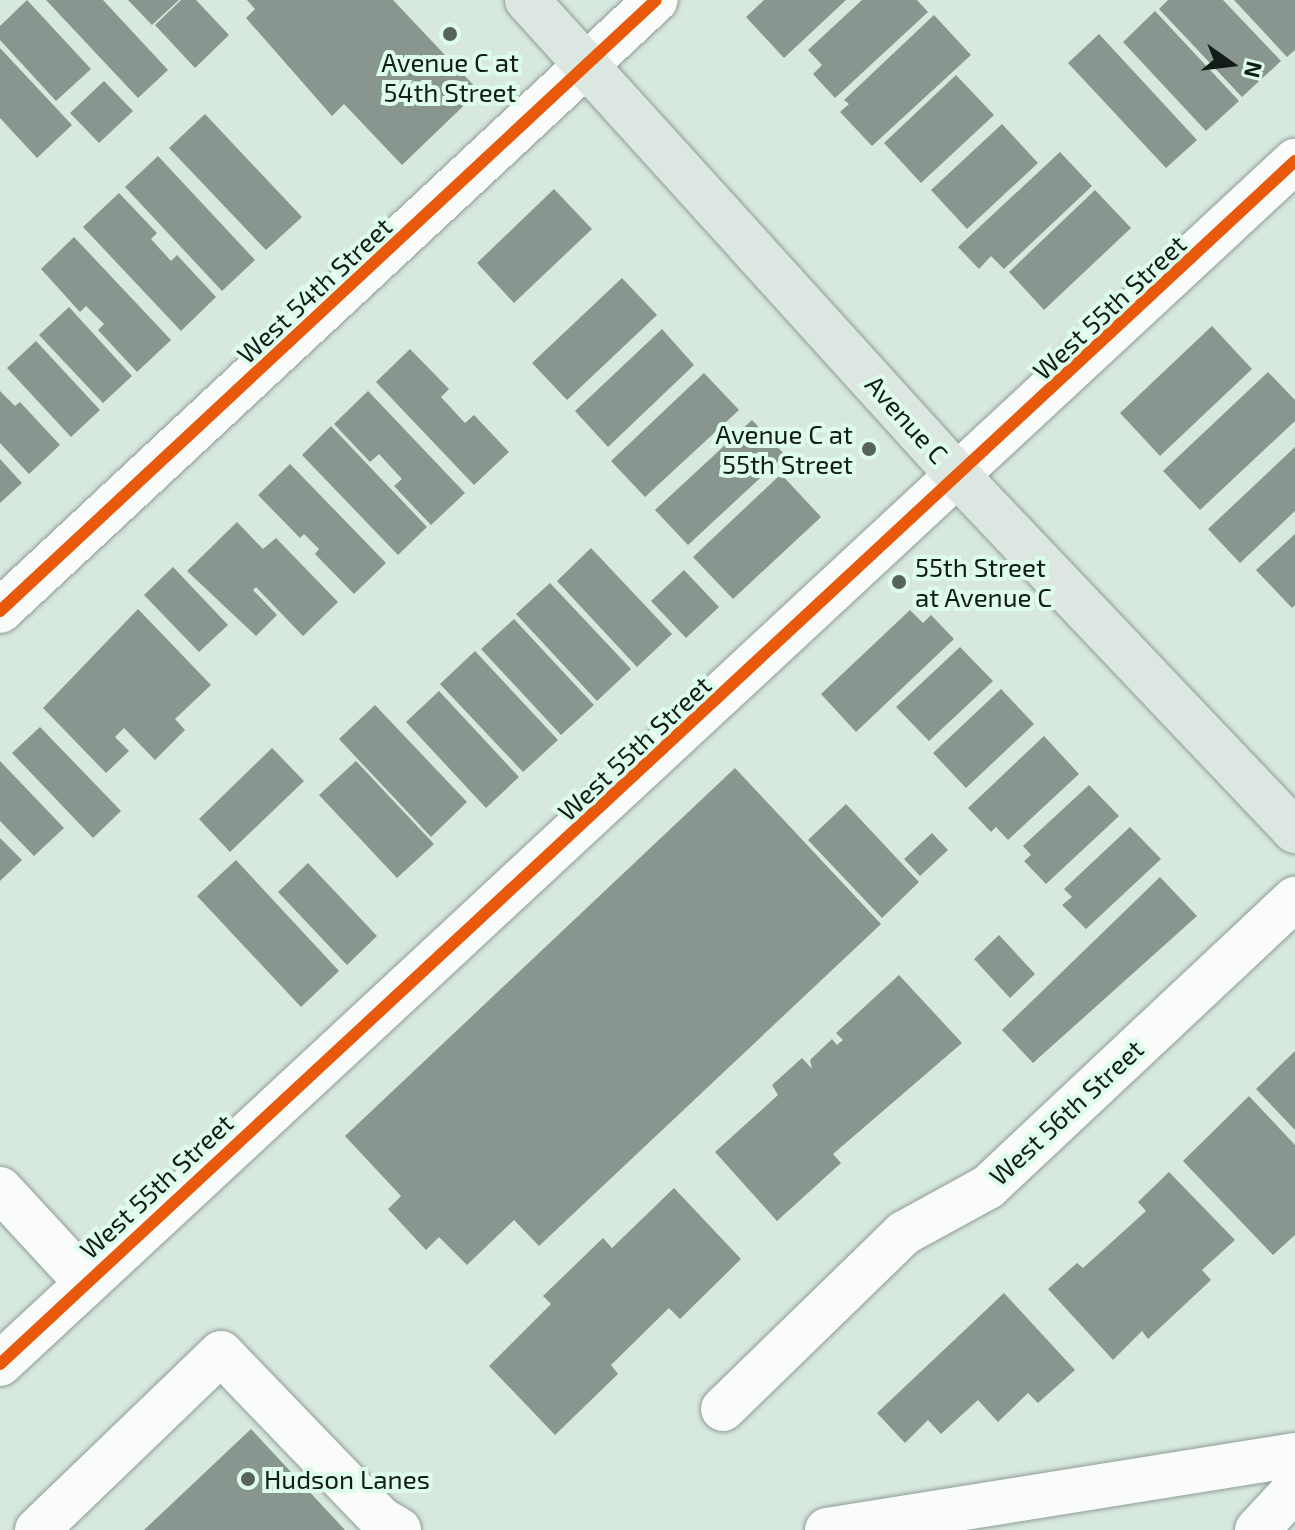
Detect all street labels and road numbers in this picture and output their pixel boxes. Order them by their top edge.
street label: West 54th Street [230,210,398,370]
street label: West 55th Street [1026,228,1192,386]
street label: Avenue C [859,369,955,469]
street label: West 55th Street [551,669,717,827]
street label: West 56th Street [983,1033,1149,1191]
street label: West 55th Street [73,1107,239,1265]

